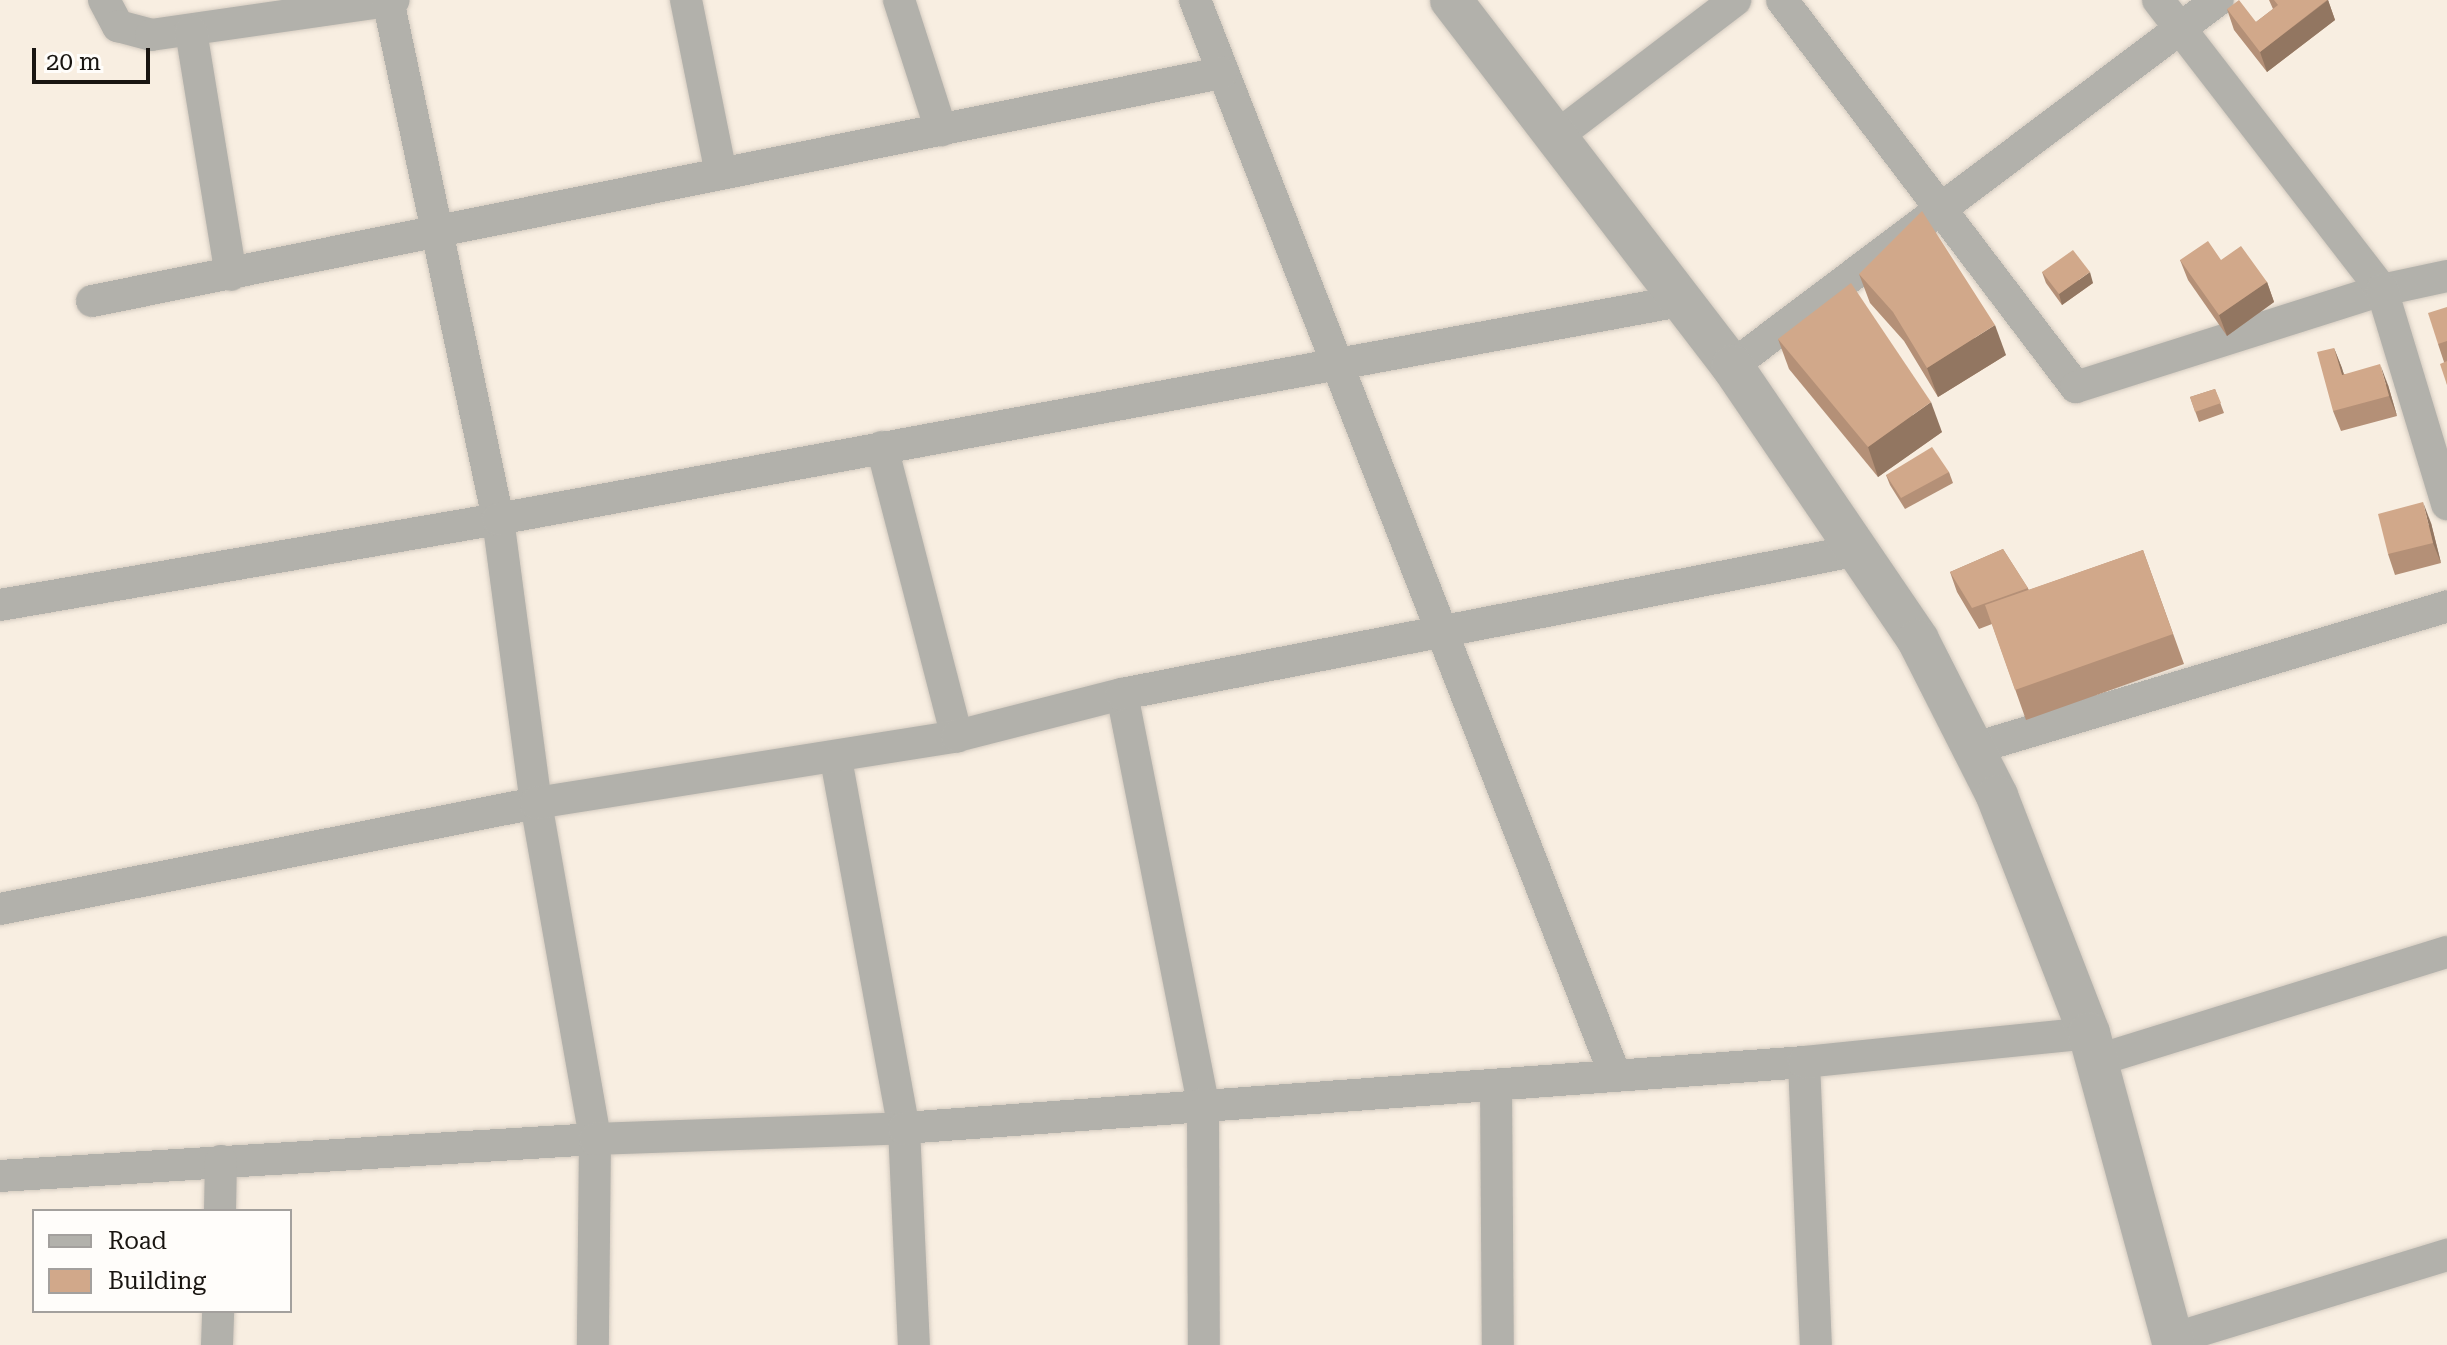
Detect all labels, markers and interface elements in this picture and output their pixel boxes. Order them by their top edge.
scale bar [36,32,154,82]
text: 20 m [46,48,101,76]
legend [32,1209,292,1313]
text: Road [108,1227,167,1255]
text: Building [108,1267,206,1295]

